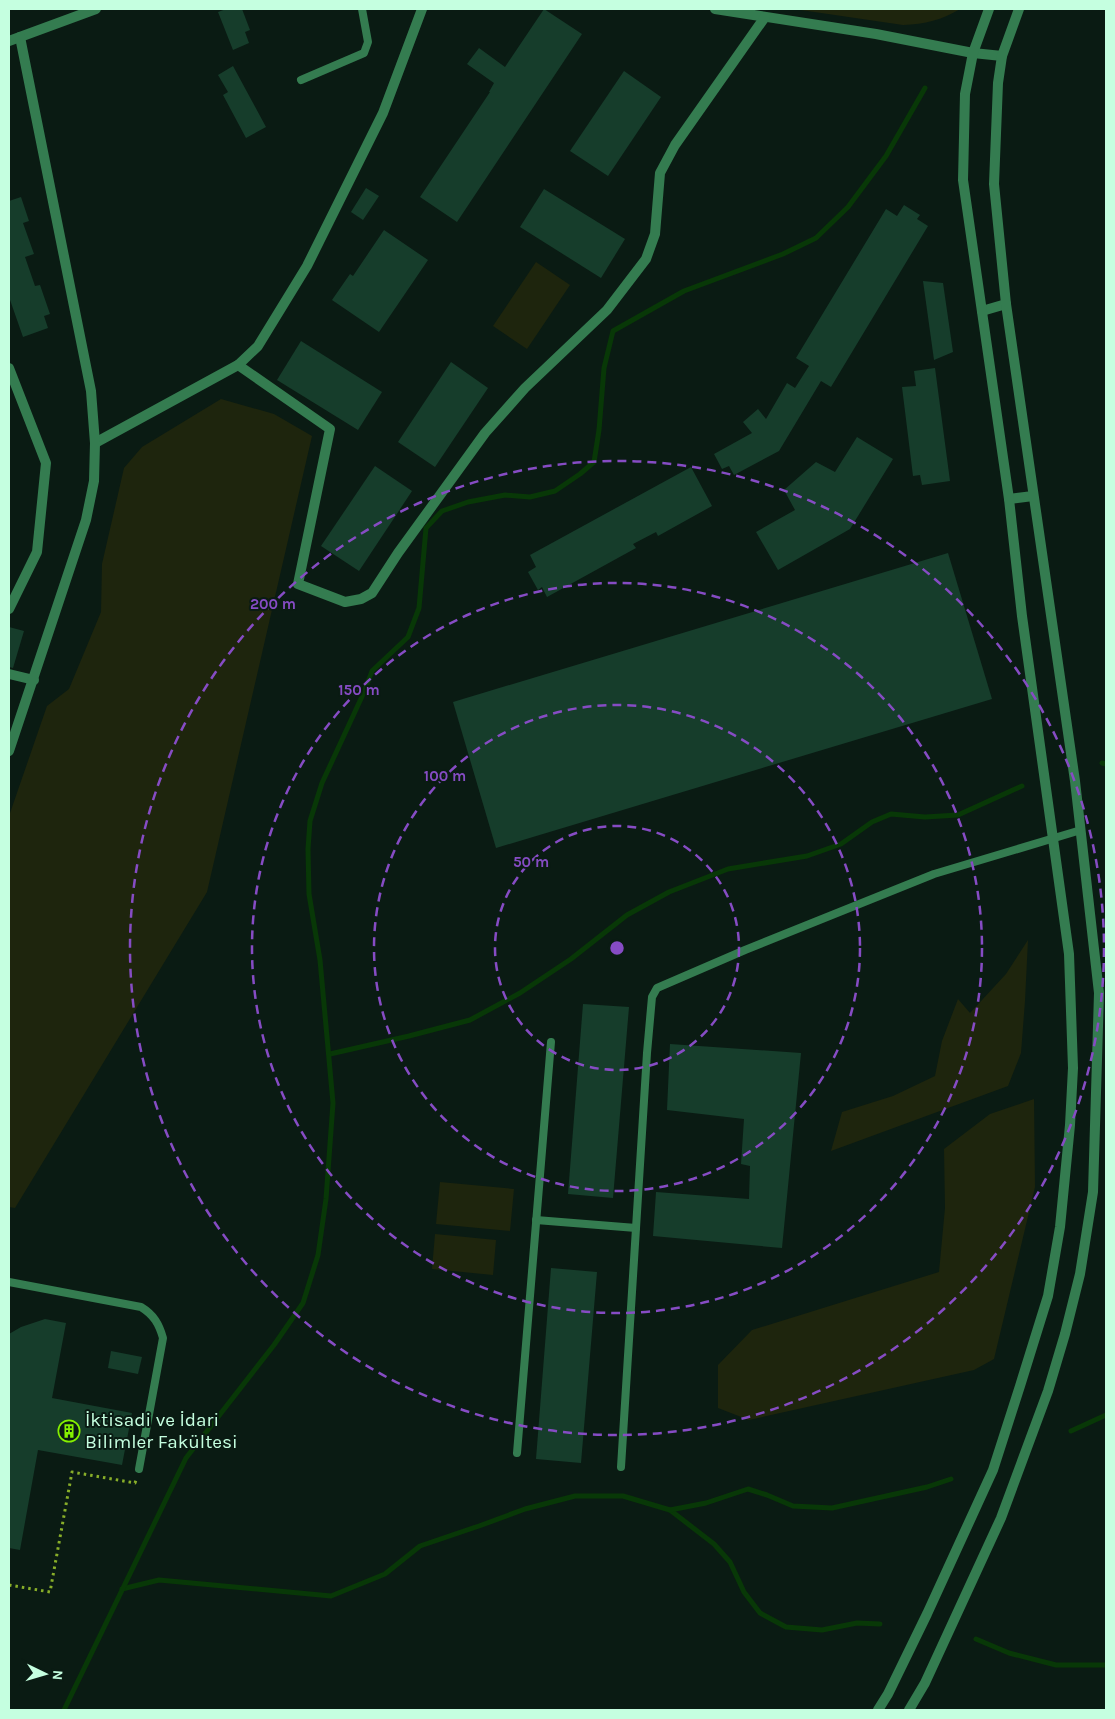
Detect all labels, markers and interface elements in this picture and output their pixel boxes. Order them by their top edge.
text: 200 m [250,595,296,613]
text: 150 m [338,681,380,699]
text: 100 m [424,767,466,785]
text: 50 m [513,853,549,871]
centre of rings [608,939,626,957]
place label: İktisadi ve İdari Bilimler Fakültesi [85,1409,238,1453]
building icon: İktisadi ve İdari Bilimler Fakültesi [57,1419,81,1443]
north arrow [20,1649,70,1699]
text: N [49,1669,66,1681]

